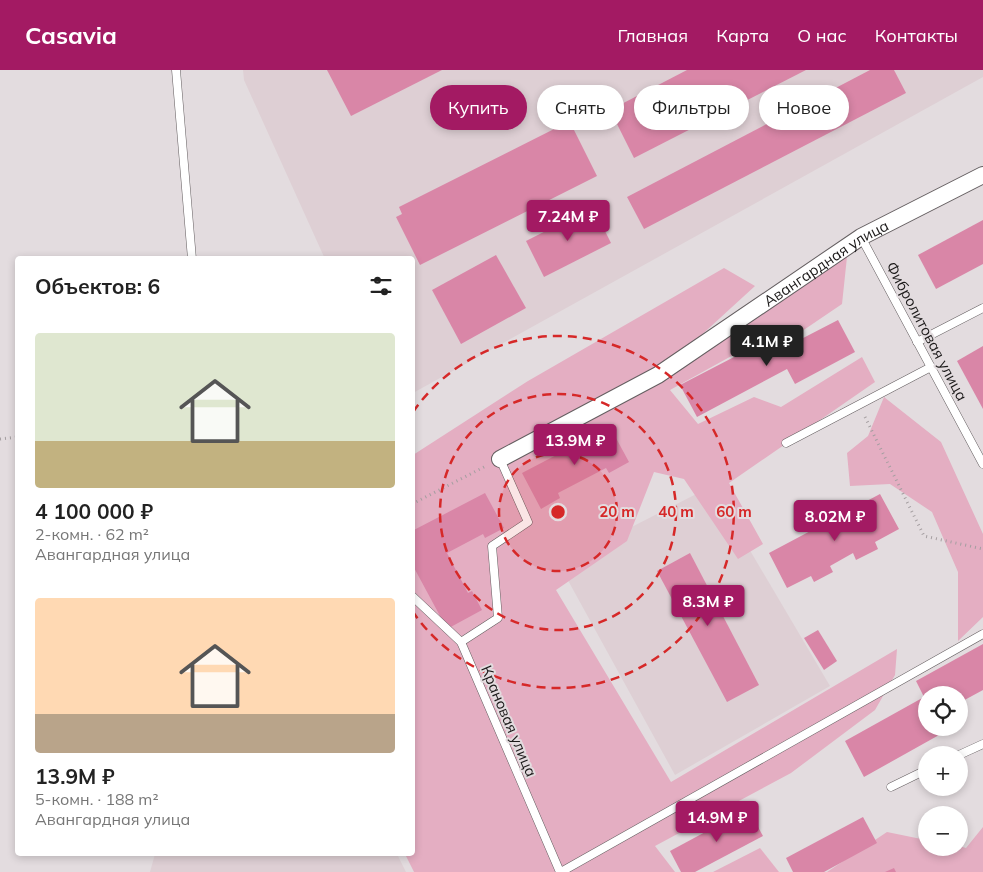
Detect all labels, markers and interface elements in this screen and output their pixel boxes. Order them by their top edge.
text: Casavia [25,20,117,50]
text: Главная [618,24,688,47]
text: Карта [716,24,769,47]
text: О нас [797,24,847,47]
text: Контакты [875,24,958,47]
chip: Купить [430,85,527,130]
chip: Снять [537,85,624,130]
chip: Фильтры [634,85,749,130]
chip: Новое [759,85,849,130]
pin: 7.24M ₽ [522,200,614,242]
text: 7.24M ₽ [538,206,598,226]
street label: Авангардная улица [760,215,892,310]
street label: Фибролитовая улица [882,258,972,404]
icon: filters [367,272,395,300]
text: Объектов: 6 [35,273,160,299]
pin: 4.1M ₽ [726,324,808,367]
text: 4.1M ₽ [741,331,793,351]
icon: home [170,366,260,456]
pin: 13.9M ₽ [529,424,621,466]
text: 13.9M ₽ [545,430,605,450]
text: 4 100 000 ₽ [35,498,153,524]
pin: 8.02M ₽ [789,500,881,542]
text: 20 m [599,502,635,521]
text: 40 m [658,502,694,521]
text: 60 m [716,502,752,521]
centre of rings [549,503,567,521]
text: 8.02M ₽ [805,506,865,526]
text: 2-комн. · 62 m² [35,524,149,544]
text: Авангардная улица [35,544,190,564]
pin: 8.3M ₽ [667,584,749,627]
text: 8.3M ₽ [682,591,734,611]
icon: home [170,631,260,721]
street label: Крановая улица [477,662,541,780]
map controls [918,686,968,856]
button: locate [918,686,968,736]
button: + [918,746,968,796]
text: 13.9M ₽ [35,763,115,789]
text: 5-комн. · 188 m² [35,789,159,809]
pin: 14.9M ₽ [671,800,763,843]
button: − [918,806,968,856]
text: 14.9M ₽ [687,807,747,827]
text: Авангардная улица [35,809,190,829]

